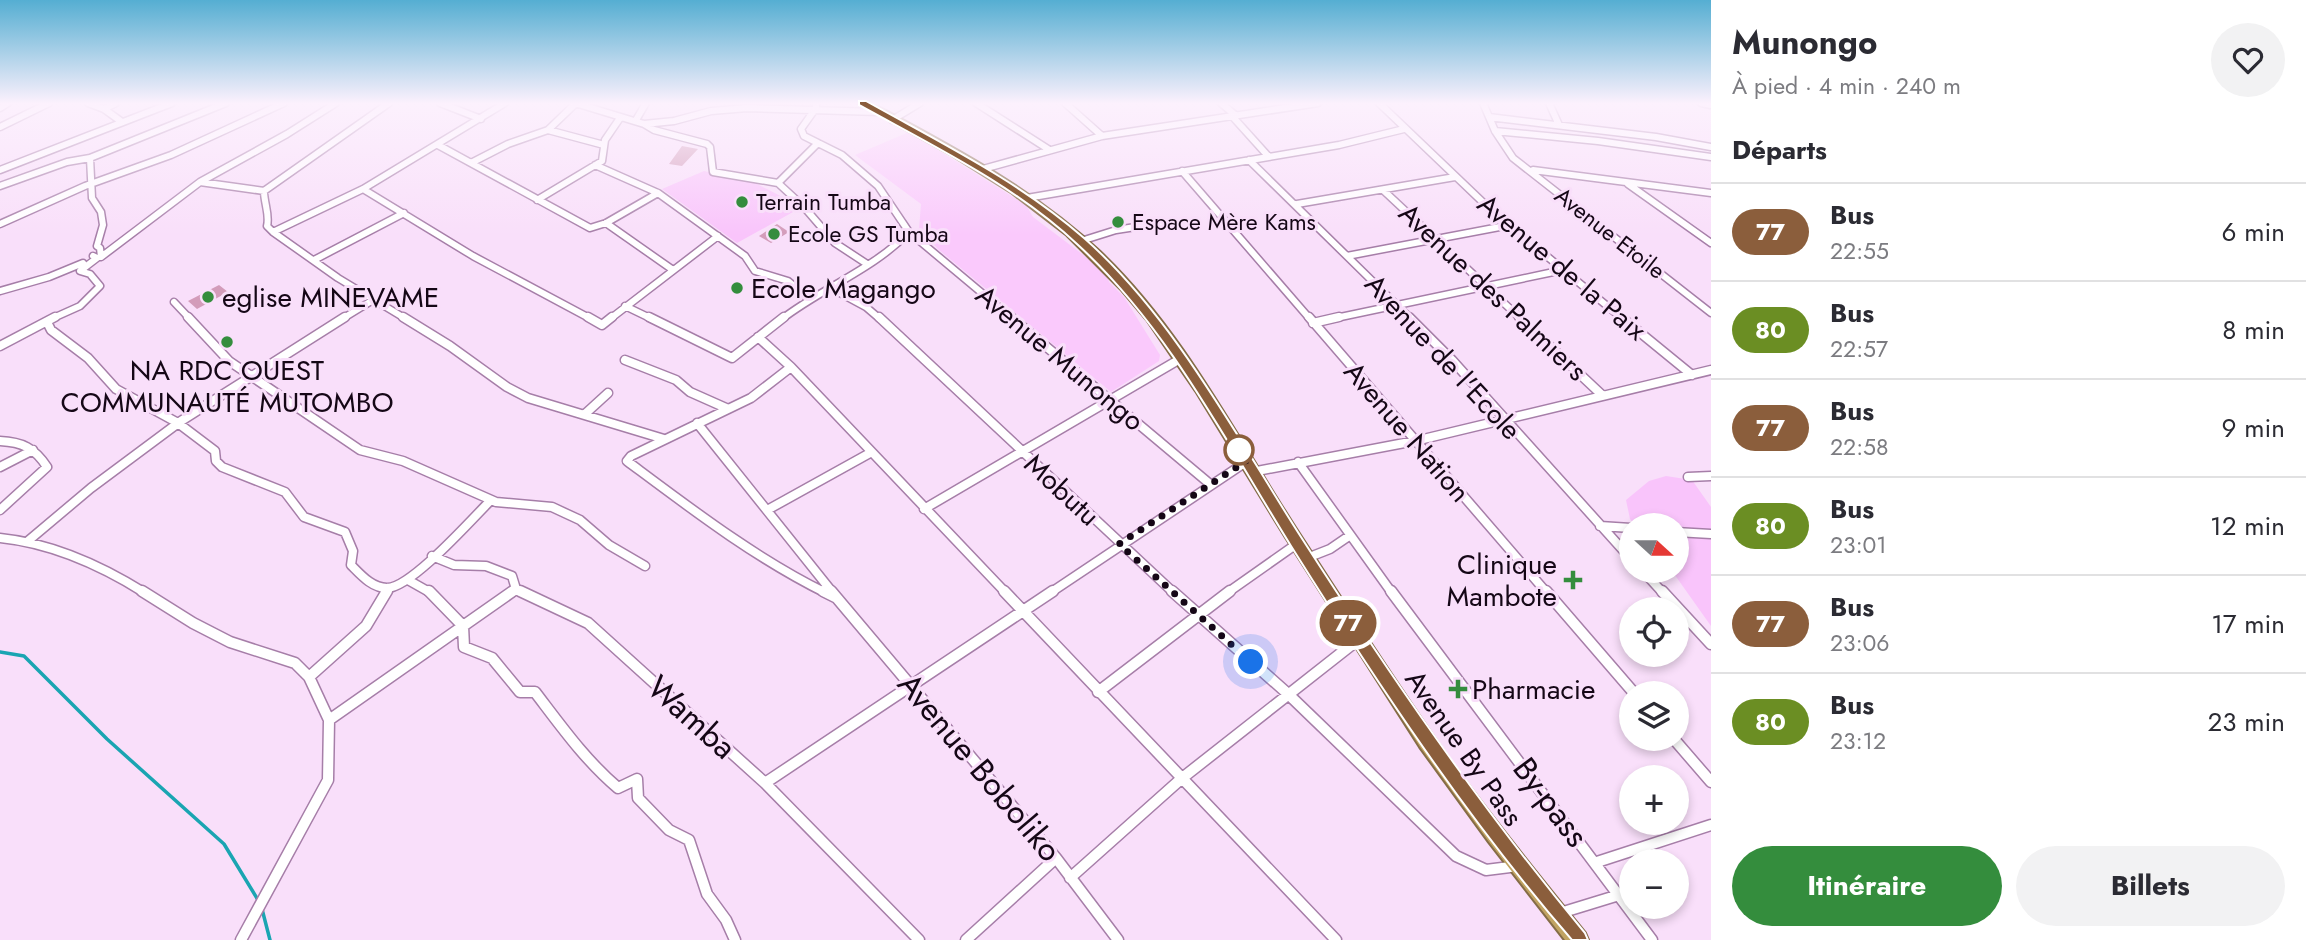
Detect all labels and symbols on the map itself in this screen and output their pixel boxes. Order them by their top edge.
street label: Avenue Etoile [1547,179,1673,287]
street label: Avenue de la Paix [1468,184,1656,350]
place label: Terrain Tumba [756,185,891,219]
marker: Terrain Tumba [734,194,750,210]
street label: Avenue des Palmiers [1390,194,1596,390]
place label: Espace Mère Kams [1132,205,1316,239]
marker: Espace Mère Kams [1110,214,1126,230]
place label: Ecole GS Tumba [788,217,949,251]
marker: Ecole GS Tumba [766,226,782,242]
street label: Avenue de l'Ecole [1355,265,1531,449]
place label: Ecole Magango [751,268,936,309]
street label: Avenue Munongo [967,275,1153,441]
place label: eglise MINEVAME [222,277,439,318]
marker: Ecole Magango [729,280,745,296]
marker: eglise MINEVAME [200,289,216,305]
marker: NA RDC OUEST COMMUNAUTÉ MUTOMBO [219,334,235,350]
place label: NA RDC OUEST COMMUNAUTÉ MUTOMBO [60,350,394,423]
street label: Avenue Nation [1334,353,1480,511]
unlabelled marker [1224,435,1254,465]
street label: Mobutu [1015,444,1109,536]
north arrow [1619,513,1689,583]
place label: Clinique Mambote [1447,544,1557,617]
marker: Clinique Mambote [1563,570,1583,590]
line badge: 77 [1316,600,1380,646]
your location [1233,644,1268,679]
street label: Avenue By Pass [1395,661,1533,835]
street label: Avenue Boboliko [887,662,1073,872]
street label: Wamba [637,664,747,770]
place label: Pharmacie [1472,669,1596,710]
marker: Pharmacie [1450,681,1466,697]
street label: By-pass [1502,747,1600,857]

